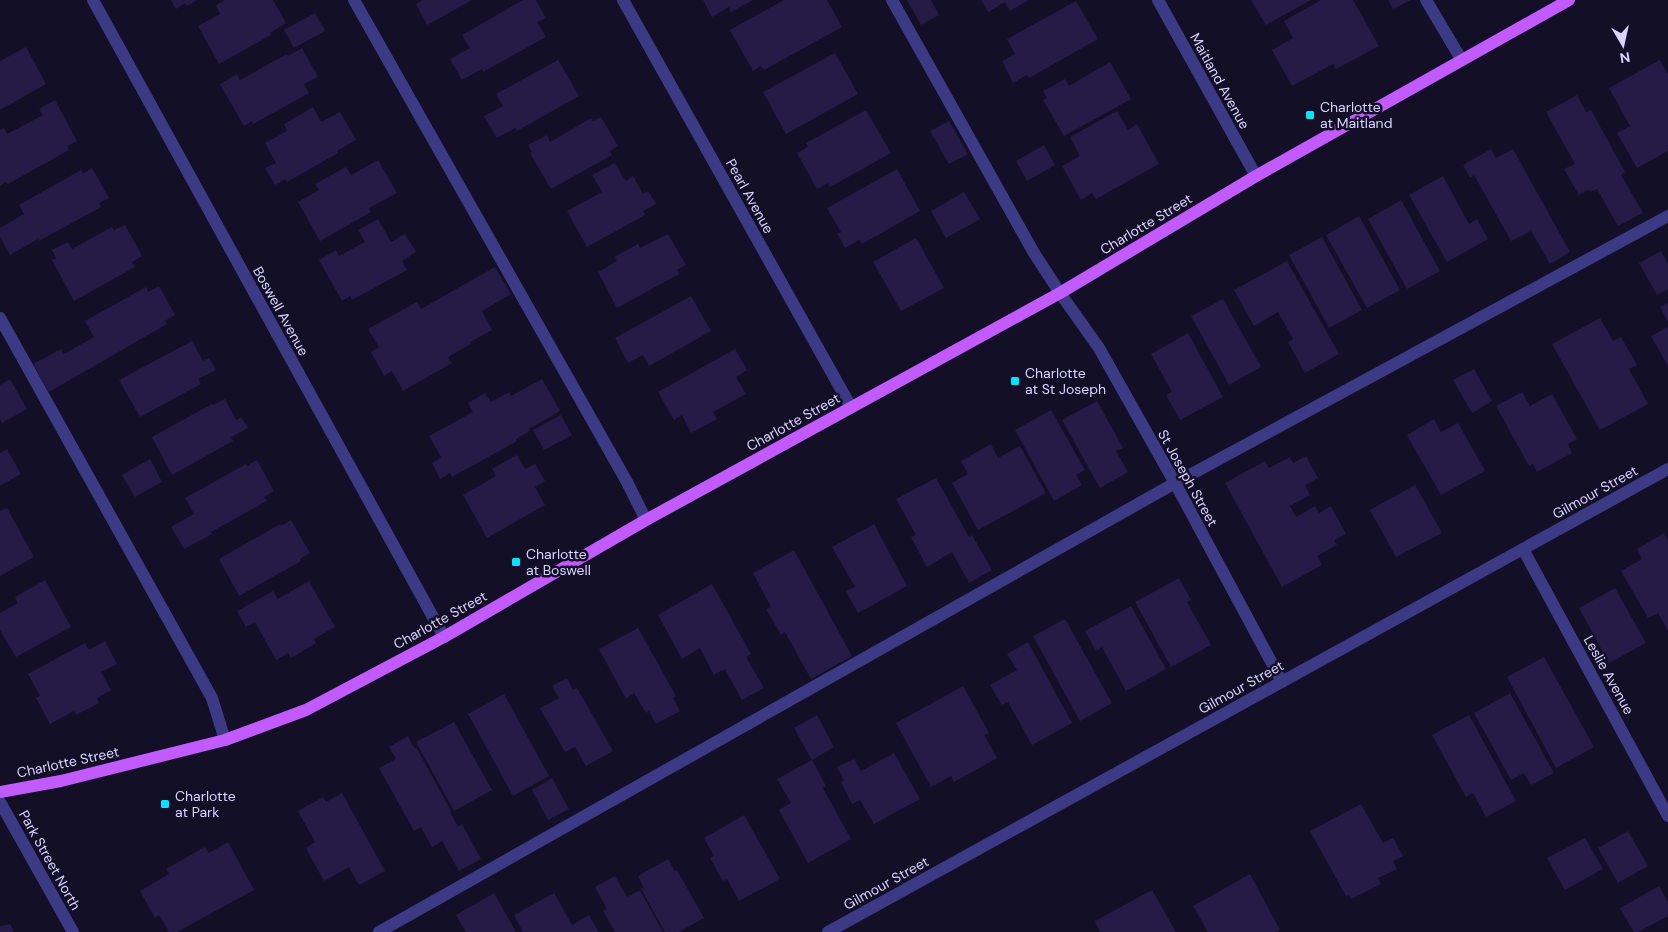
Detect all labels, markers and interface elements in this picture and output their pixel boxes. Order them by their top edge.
north arrow [1598,20,1648,70]
street label: Maitland Avenue [1186,30,1254,132]
text: N [1619,48,1631,68]
place label: Charlotte at Maitland [1320,98,1392,132]
marker: Charlotte at Maitland [1304,109,1316,121]
street label: Pearl Avenue [722,155,778,237]
street label: Charlotte Street [1097,189,1195,259]
street label: Boswell Avenue [249,263,313,359]
place label: Charlotte at St Joseph [1025,364,1106,398]
marker: Charlotte at St Joseph [1009,375,1021,387]
street label: Charlotte Street [743,389,843,455]
street label: St Joseph Street [1154,426,1222,530]
street label: Gilmour Street [1549,461,1641,523]
place label: Charlotte at Boswell [526,545,591,579]
marker: Charlotte at Boswell [510,556,522,568]
street label: Charlotte Street [390,587,490,653]
street label: Leslie Avenue [1580,632,1638,718]
street label: Gilmour Street [1195,656,1287,718]
street label: Charlotte Street [15,742,121,782]
place label: Charlotte at Park [175,787,236,821]
marker: Charlotte at Park [159,798,171,810]
street label: Park Street North [15,807,85,913]
street label: Gilmour Street [840,852,932,914]

